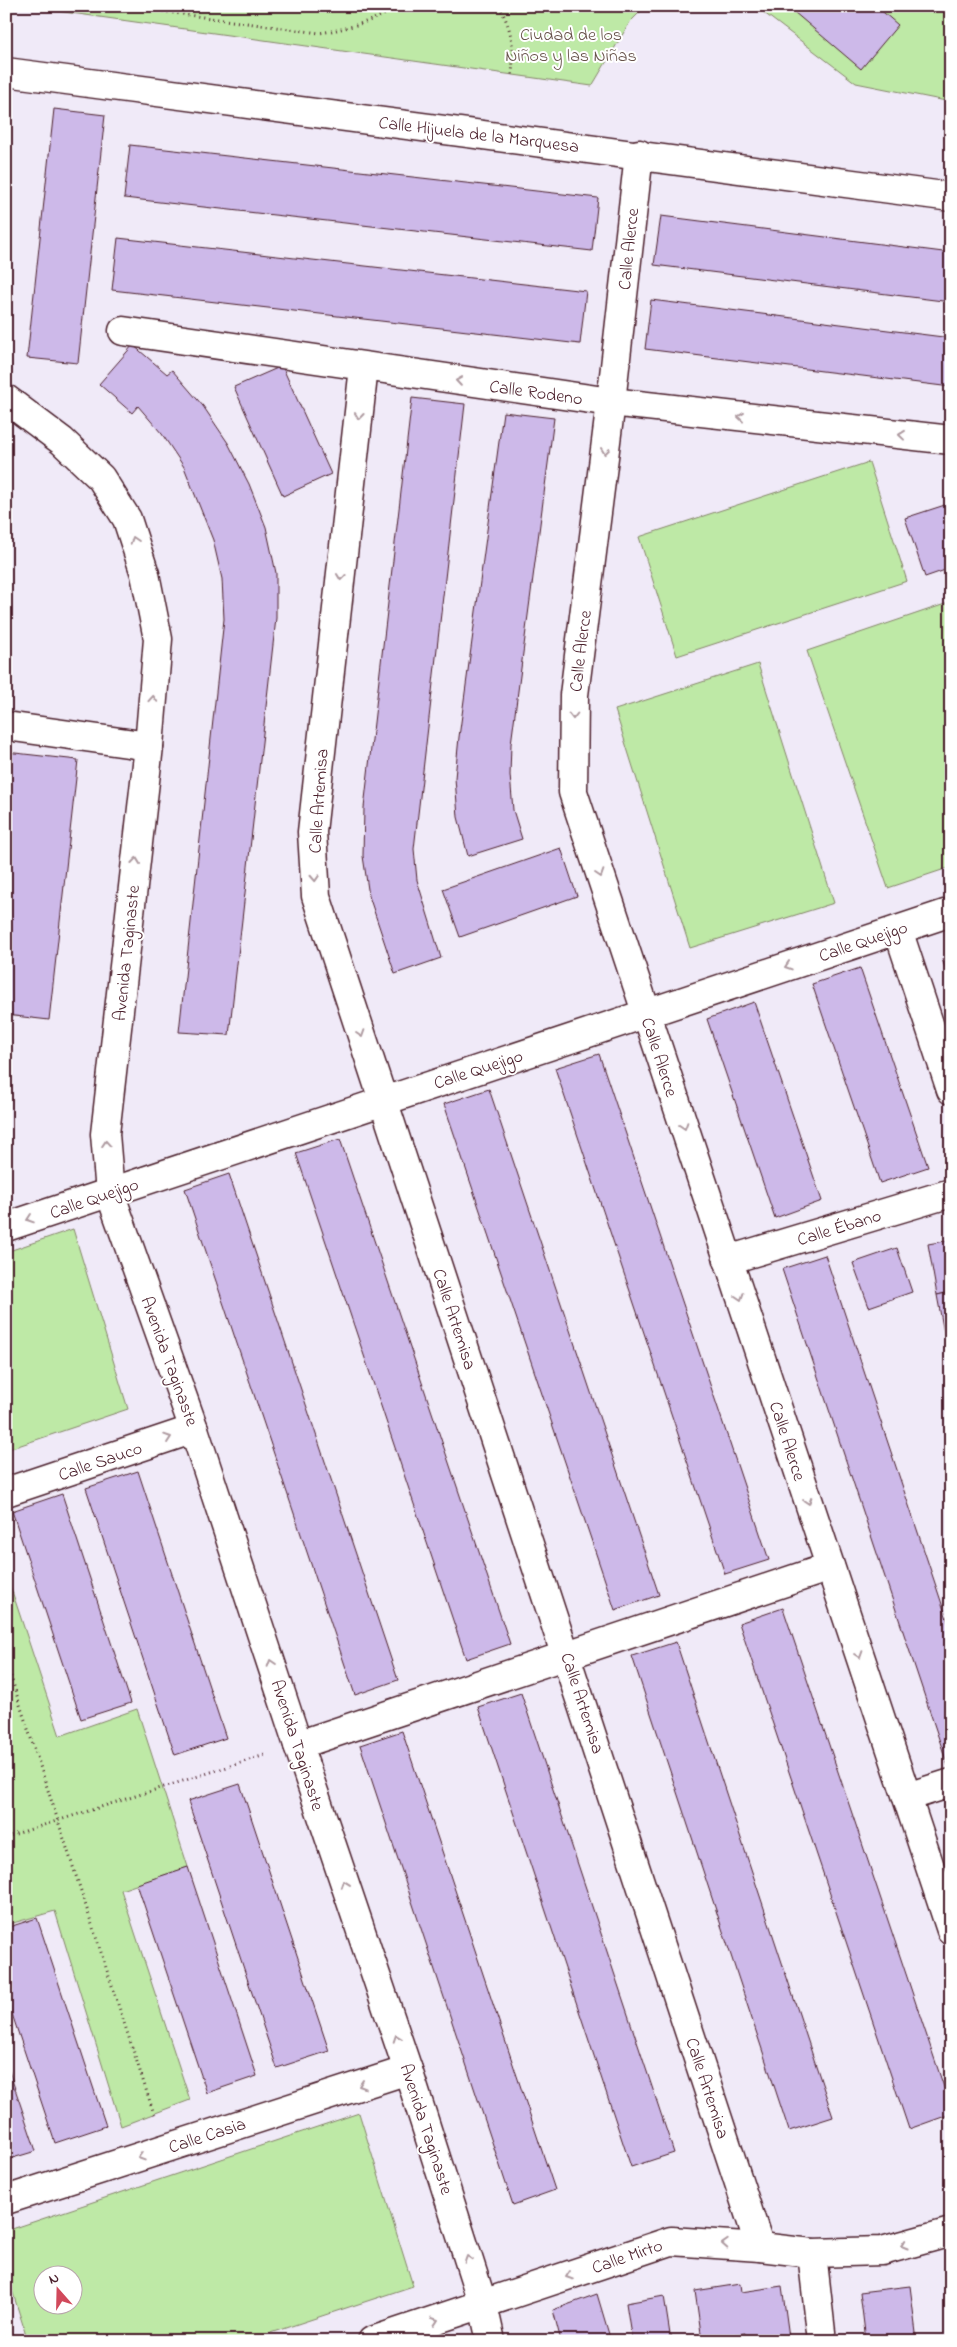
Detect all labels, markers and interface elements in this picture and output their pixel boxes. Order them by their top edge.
park label: Ciudad de los Niños y las Niñas [505,23,637,70]
street label: Calle Hijuela de la Marquesa [377,111,581,161]
street label: Calle Alerce [613,206,647,291]
street label: Calle Rodeno [487,375,584,413]
one-way arrow [455,376,463,387]
one-way arrow [354,412,365,420]
one-way arrow [737,412,745,423]
one-way arrow [898,430,906,441]
one-way arrow [600,447,611,455]
one-way arrow [130,536,140,544]
one-way arrow [336,574,347,582]
street label: Calle Alerce [564,608,600,694]
one-way arrow [147,695,158,703]
one-way arrow [568,712,578,720]
street label: Calle Artemisa [303,748,337,854]
one-way arrow [130,856,141,864]
one-way arrow [594,870,604,878]
one-way arrow [310,875,321,883]
street label: Avenida Taginaste [108,883,149,1022]
street label: Calle Quejigo [816,916,912,971]
one-way arrow [785,960,793,970]
street label: Calle Alerce [633,1015,683,1102]
one-way arrow [355,1029,365,1037]
street label: Calle Quejigo [431,1044,527,1098]
one-way arrow [678,1122,688,1130]
one-way arrow [101,1140,112,1148]
street label: Calle Quejigo [47,1173,143,1228]
street label: Calle Ébano [794,1204,885,1254]
one-way arrow [27,1213,35,1223]
street label: Calle Artemisa [424,1266,482,1374]
one-way arrow [735,1292,745,1301]
street label: Avenida Taginaste [132,1293,204,1431]
street label: Calle Alerce [761,1399,811,1486]
one-way arrow [164,1433,172,1443]
street label: Calle Sauco [55,1436,146,1489]
one-way arrow [802,1496,812,1505]
street label: Calle Artemisa [552,1650,610,1758]
one-way arrow [854,1651,864,1659]
one-way arrow [267,1660,277,1668]
street label: Avenida Taginaste [262,1677,330,1816]
one-way arrow [341,1880,351,1888]
one-way arrow [393,2034,403,2042]
street label: Calle Artemisa [677,2035,735,2143]
street label: Avenida Taginaste [391,2061,459,2200]
one-way arrow [358,2079,367,2089]
street label: Calle Casia [166,2112,250,2162]
one-way arrow [137,2151,146,2161]
street label: Calle Mirto [589,2234,667,2282]
one-way arrow [721,2239,729,2250]
one-way arrow [900,2239,908,2249]
one-way arrow [464,2255,474,2264]
north arrow [32,2264,82,2314]
text: N [46,2268,62,2291]
one-way arrow [565,2270,573,2280]
one-way arrow [431,2316,439,2326]

